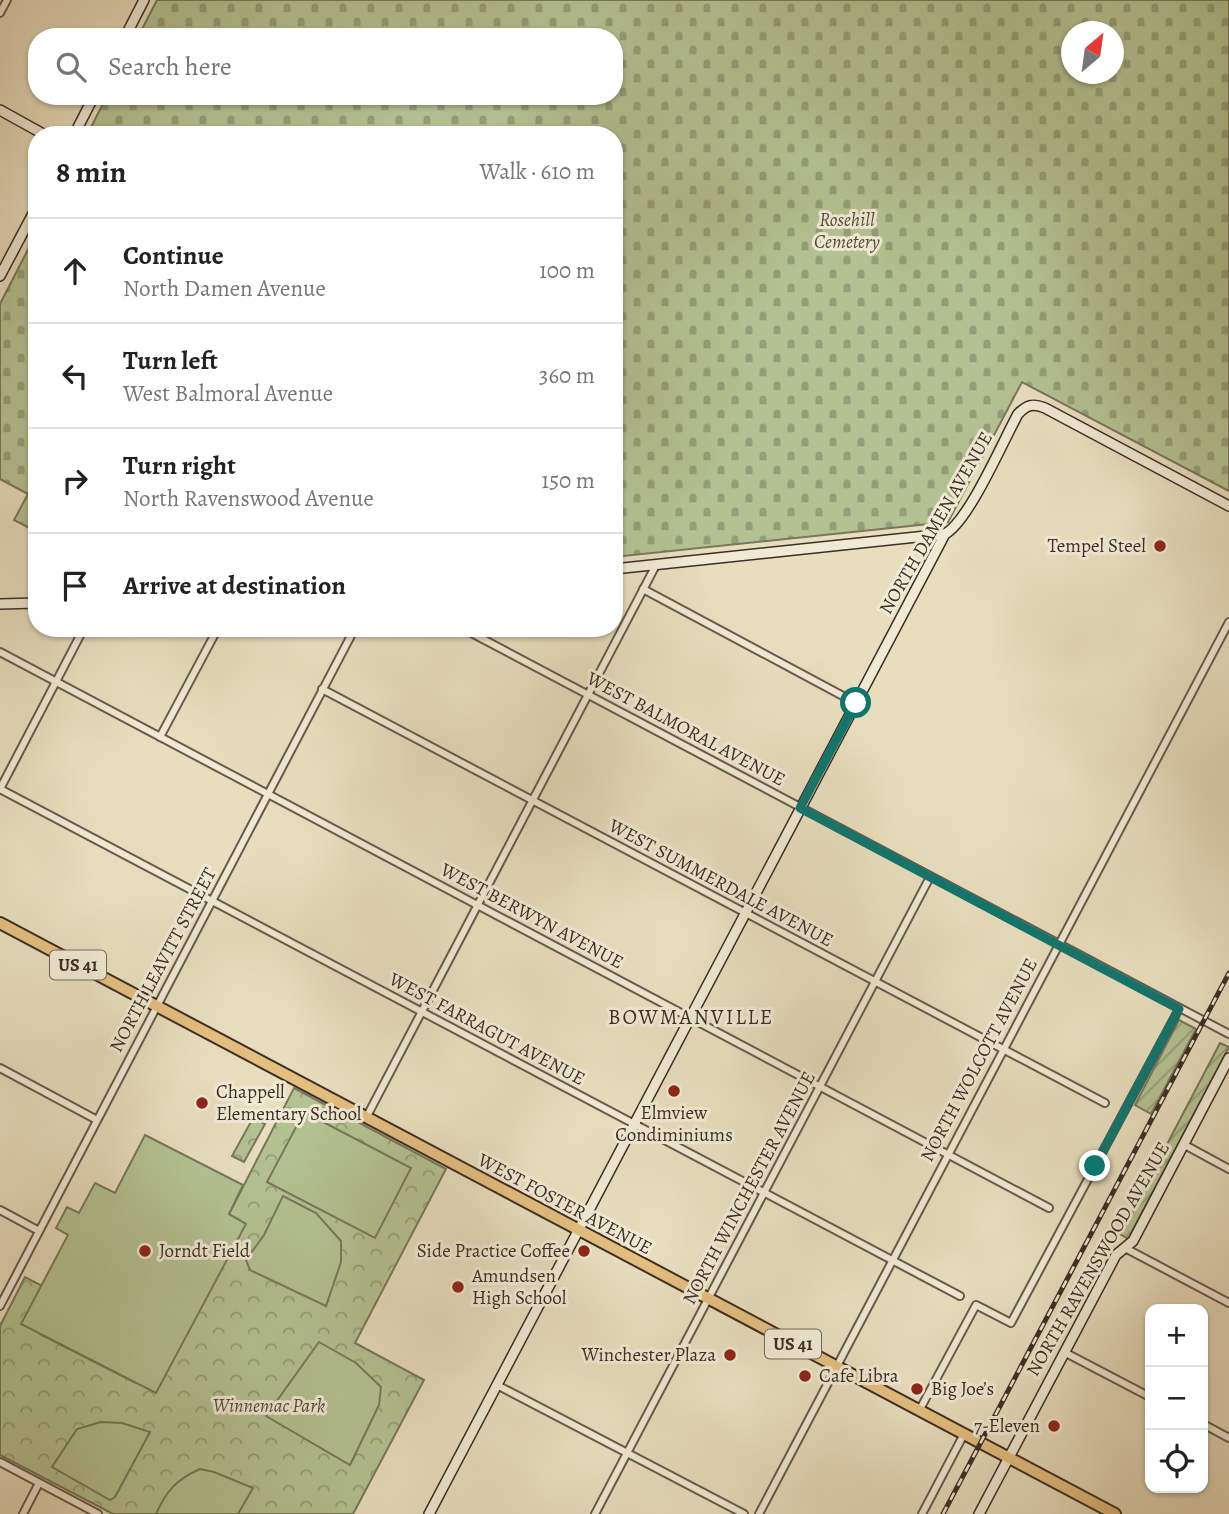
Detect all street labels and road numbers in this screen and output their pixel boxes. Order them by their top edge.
street label: NORTH DAMEN AVENUE [873,427,999,619]
street label: WEST BALMORAL AVENUE [581,665,790,792]
street label: WEST SUMMERDALE AVENUE [603,812,838,953]
street label: WEST BERWYN AVENUE [435,856,628,975]
street label: NORTH LEAVITT STREET [103,863,223,1057]
road number: US 41 [50,950,106,980]
street label: NORTH WOLCOTT AVENUE [914,954,1044,1166]
street label: WEST FARRAGUT AVENUE [384,966,590,1092]
street label: NORTH WINCHESTER AVENUE [676,1067,822,1309]
street label: NORTH RAVENSWOOD AVENUE [1020,1137,1176,1381]
street label: WEST FOSTER AVENUE [472,1147,657,1261]
road number: US 41 [765,1330,821,1358]

